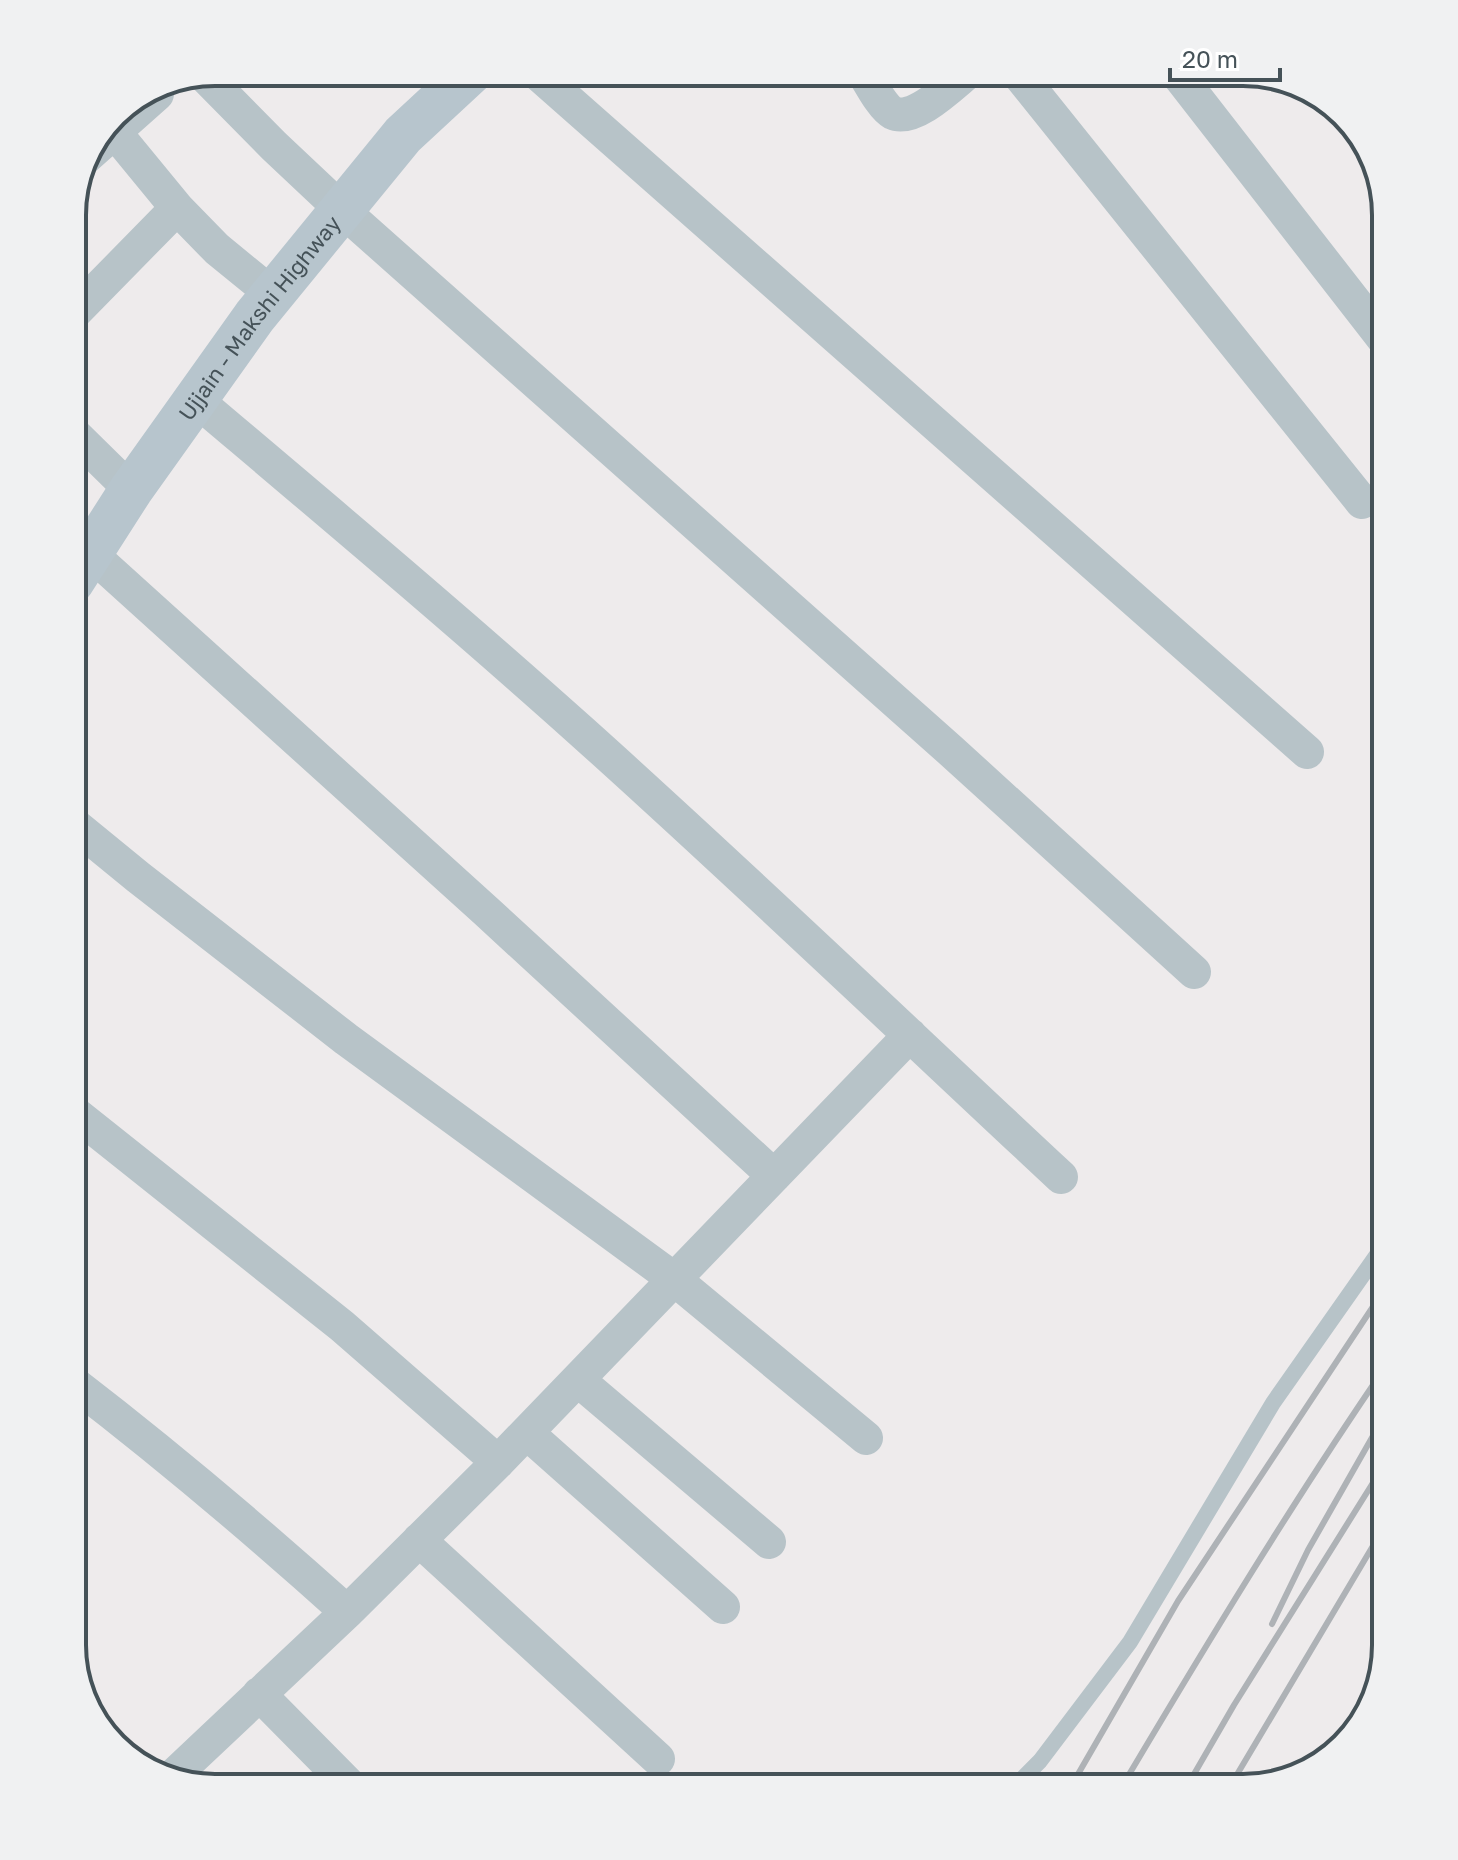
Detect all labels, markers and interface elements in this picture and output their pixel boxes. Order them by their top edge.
scale bar [1170,32,1280,82]
text: 20 m [1182,44,1238,73]
street label: Ujjain - Makshi Highway [172,210,345,425]

